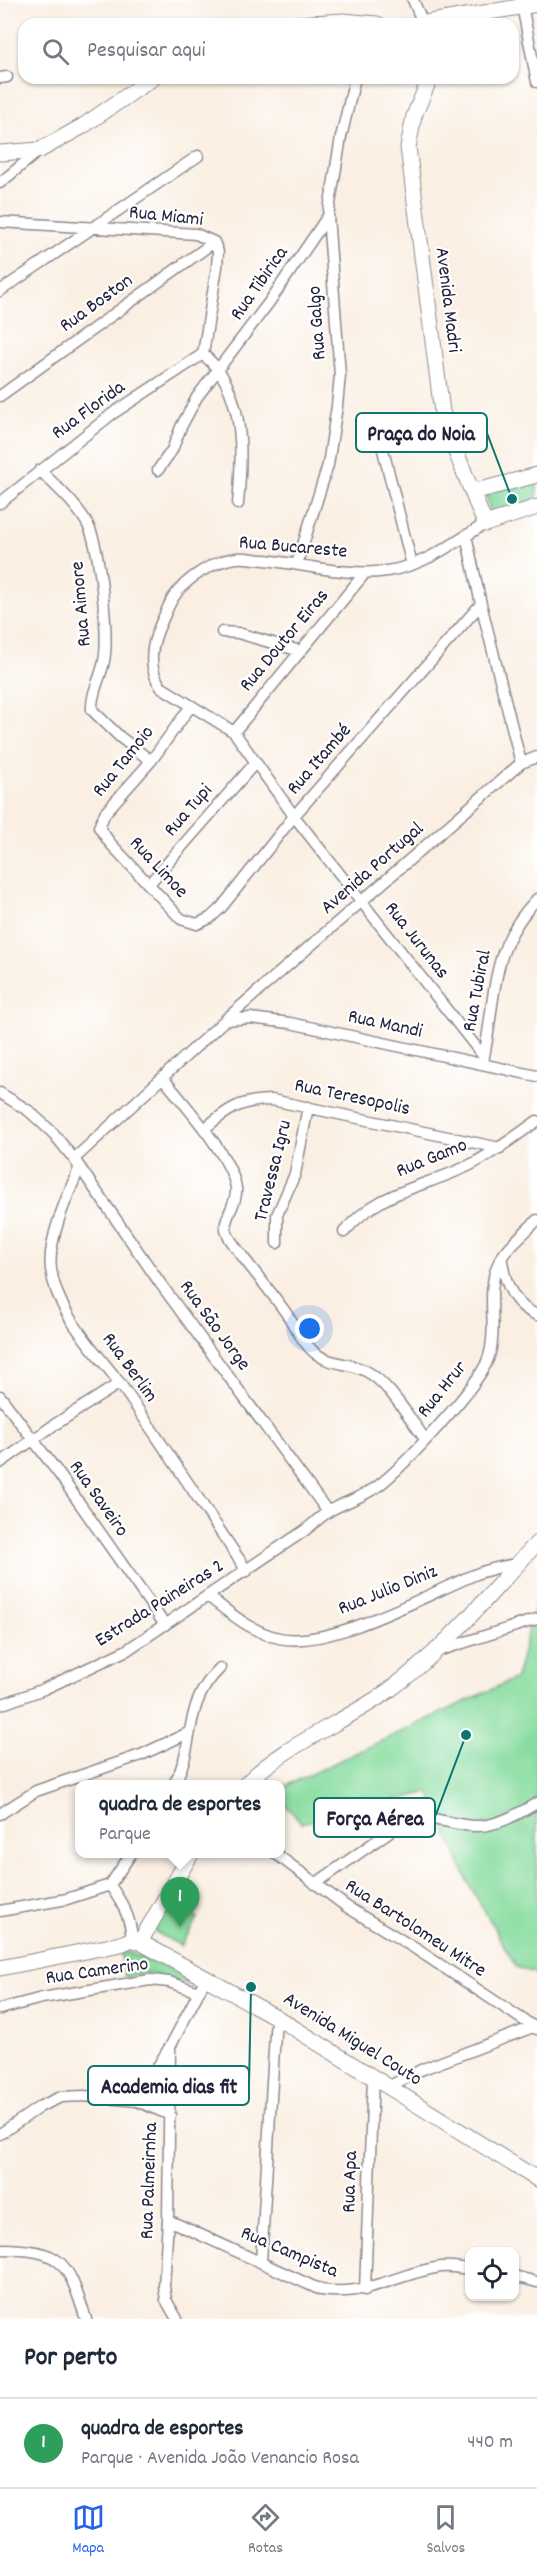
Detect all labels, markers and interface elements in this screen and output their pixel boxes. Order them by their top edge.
search box [18,18,519,84]
icon: search [39,35,72,68]
text: Pesquisar aqui [87,36,206,67]
street label: Rua Miami [127,199,205,235]
street label: Rua Tibirica [224,241,296,327]
street label: Avenida Madri [427,246,467,355]
street label: Rua Boston [55,268,139,340]
street label: Rua Galgo [301,285,335,361]
street label: Rua Florida [46,374,132,447]
callout: Praça do Noia [356,413,487,452]
text: Praça do Noia [367,421,476,451]
street label: Rua Bucareste [238,529,349,567]
street label: Rua Aimore [64,560,100,648]
street label: Rua Doutor Eiras [234,584,336,698]
street label: Rua Itambé [281,718,359,802]
street label: Rua Tamoio [86,720,162,804]
street label: Rua Tupi [158,778,220,844]
street label: Avenida Portugal [315,816,431,922]
street label: Rua Limoe [122,831,194,905]
street label: Rua Jurunas [377,896,455,986]
street label: Rua Tubiral [456,947,500,1034]
street label: Rua Mandi [345,1003,425,1047]
street label: Rua Teresopolis [292,1072,412,1124]
street label: Travessa Igru [248,1117,300,1225]
street label: Rua Gamo [392,1132,472,1186]
street label: Rua São Jorge [172,1275,257,1377]
your location [295,1314,324,1343]
street label: Rua Berlim [94,1327,164,1409]
street label: Rua Hrur [411,1355,475,1424]
street label: Rua Saveiro [61,1455,135,1543]
street label: Estrada Paineiras 2 [90,1553,230,1655]
street label: Rua Julio Diniz [334,1558,442,1624]
popup [75,1780,285,1858]
text: quadra de esportes [99,1790,261,1821]
callout: Força Aérea [314,1798,435,1837]
text: Força Aérea [327,1806,425,1836]
text: Parque [99,1821,151,1849]
street label: Rua Bartolomeu Mitre [339,1873,491,1985]
pin: 1 [160,1878,200,1927]
street label: Rua Camerino [44,1951,150,1993]
street label: Avenida Miguel Couto [277,1986,427,2094]
callout: Academia dias fit [88,2066,249,2105]
text: Academia dias fit [101,2074,237,2104]
street label: Rua Palmeirnha [134,2121,166,2240]
street label: Rua Apa [336,2150,366,2213]
street label: Rua Campista [236,2220,343,2286]
map controls [465,2247,519,2301]
button: locate [465,2247,519,2301]
text: Por perto [24,2340,117,2377]
text: quadra de esportes [81,2414,244,2445]
text: 1 [41,2429,46,2457]
text: 440 m [467,2429,513,2457]
text: Parque · Avenida João Venancio Rosa [81,2445,359,2473]
tab: Mapa [72,2501,105,2560]
tab: Rotas [248,2501,283,2560]
tab: Salvos [426,2501,465,2560]

